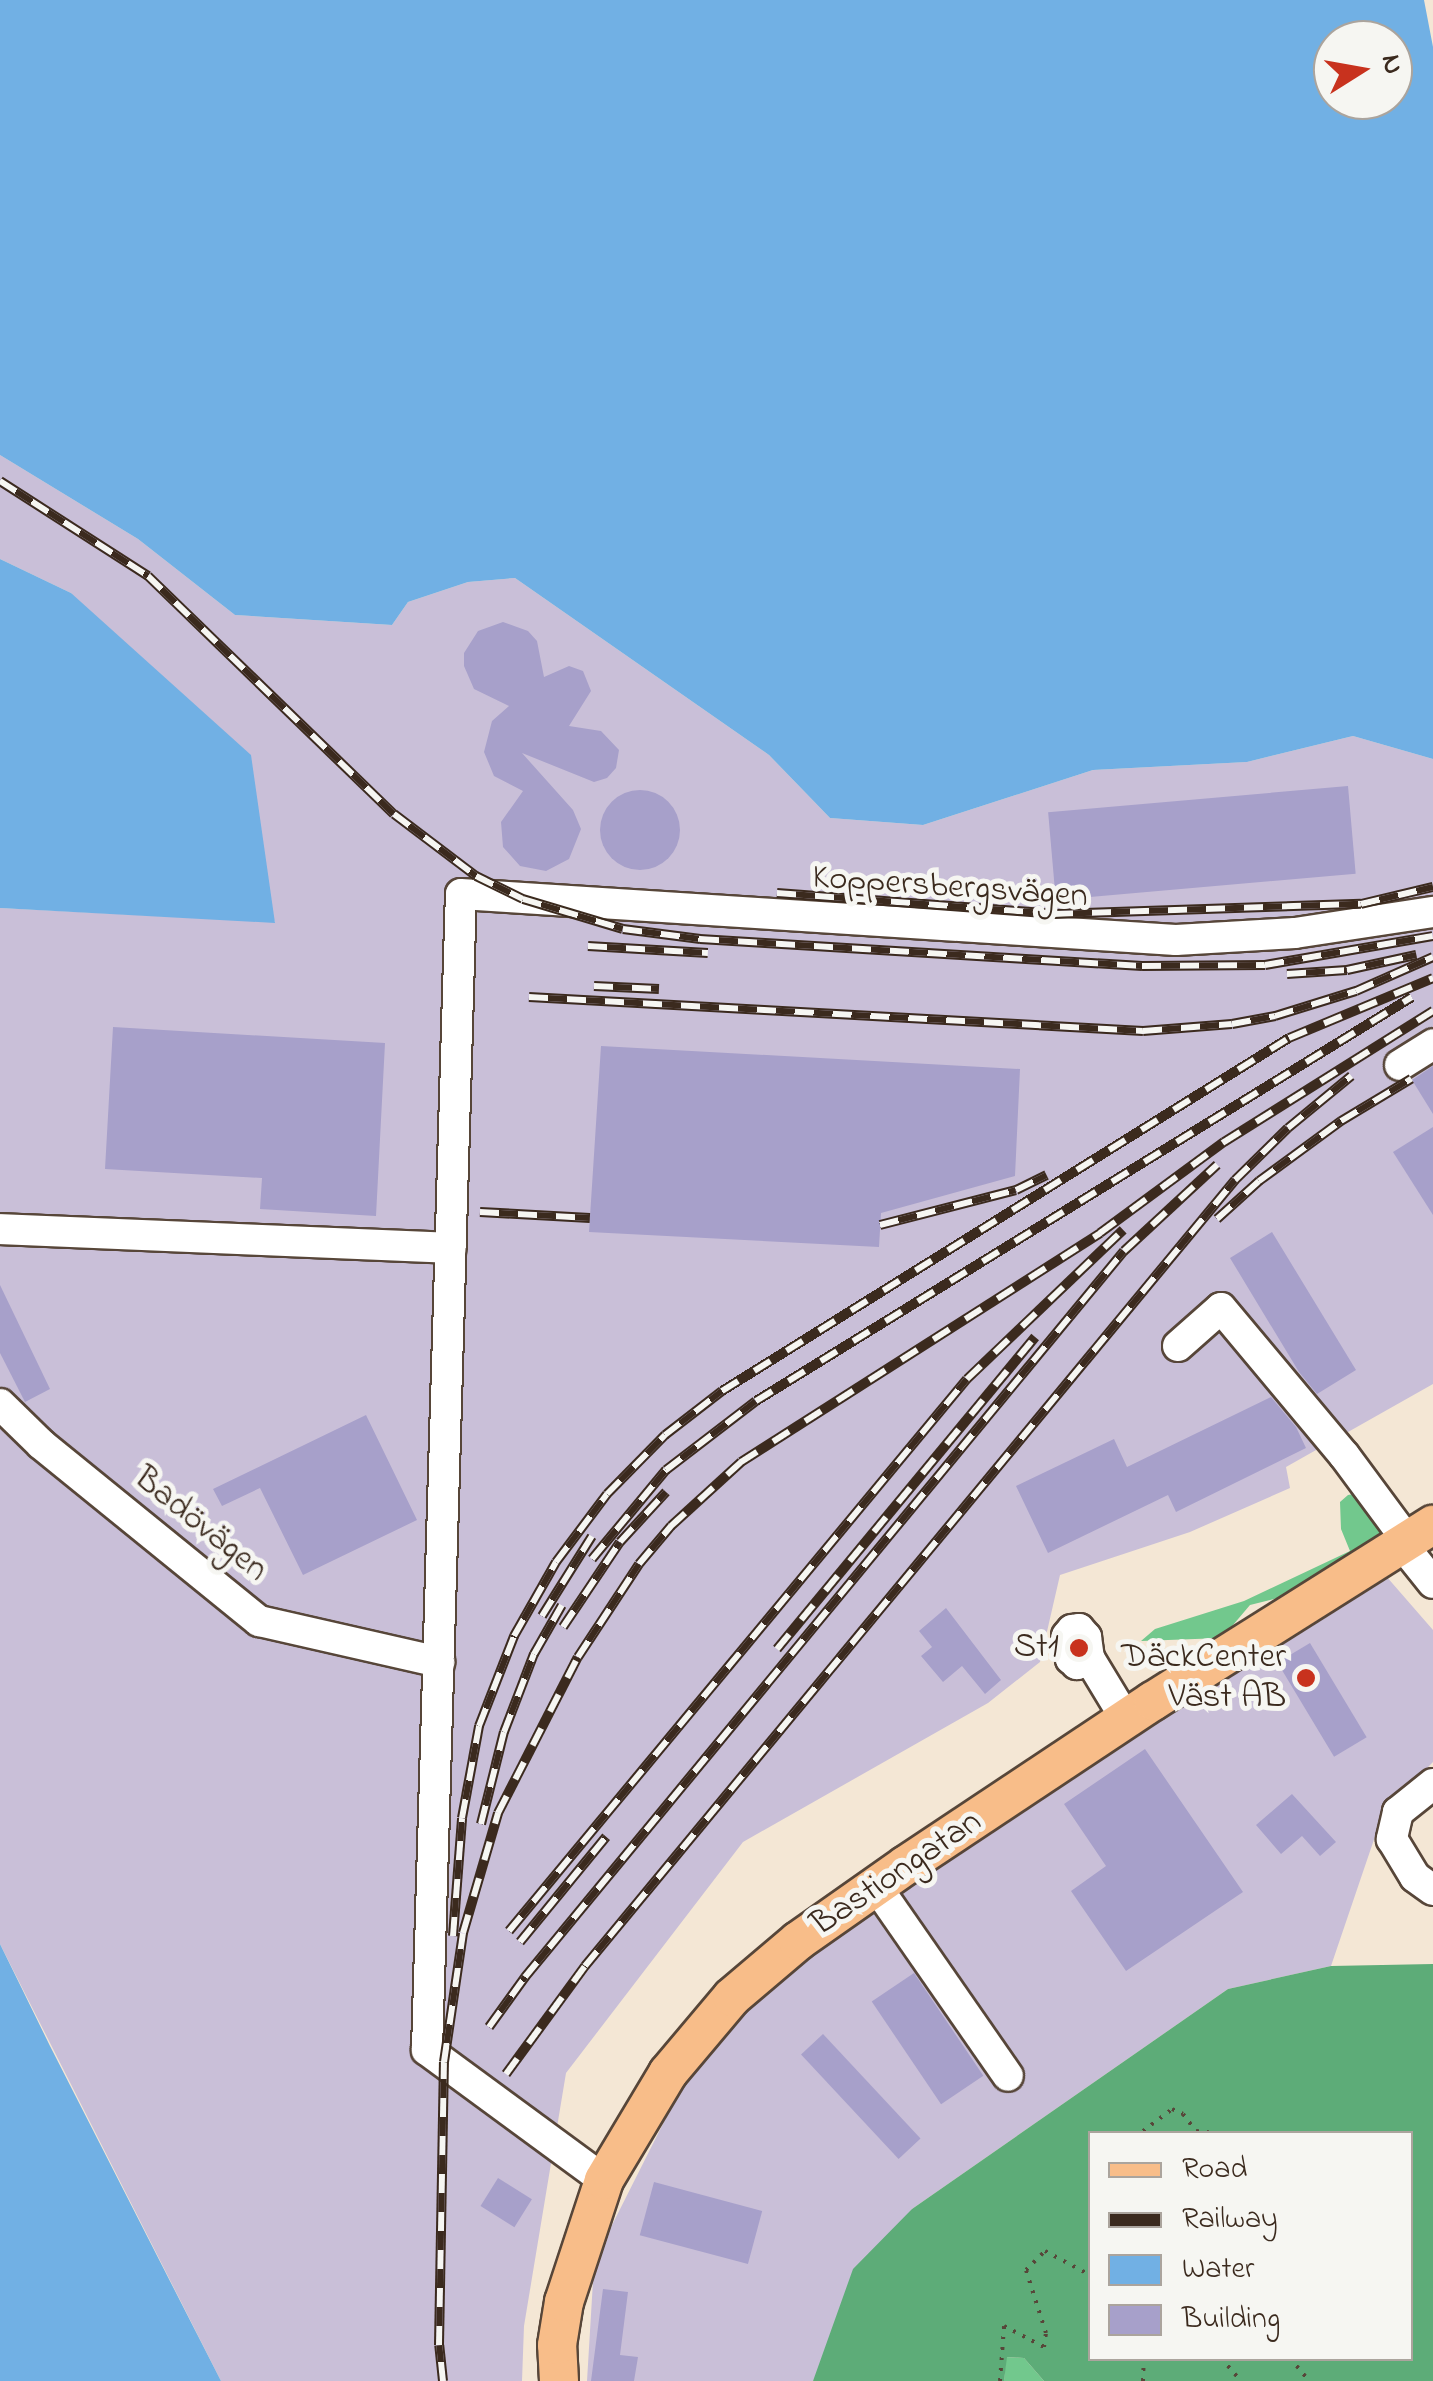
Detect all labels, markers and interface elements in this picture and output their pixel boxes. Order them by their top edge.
north arrow [1313,20,1413,120]
text: N [1369,51,1413,78]
street label: Koppersbergsvägen [811,857,1089,919]
street label: Badövägen [125,1458,275,1592]
place label: St1 [1014,1627,1059,1669]
marker: St1 [1068,1637,1090,1659]
place label: DäckCenter Väst AB [1121,1637,1286,1719]
marker: DäckCenter Väst AB [1295,1667,1317,1689]
street label: Bastiongatan [804,1802,990,1946]
legend [1088,2131,1413,2361]
text: Road [1182,2148,1247,2192]
text: Railway [1182,2198,1278,2242]
text: Water [1182,2248,1254,2292]
text: Building [1182,2298,1280,2342]

